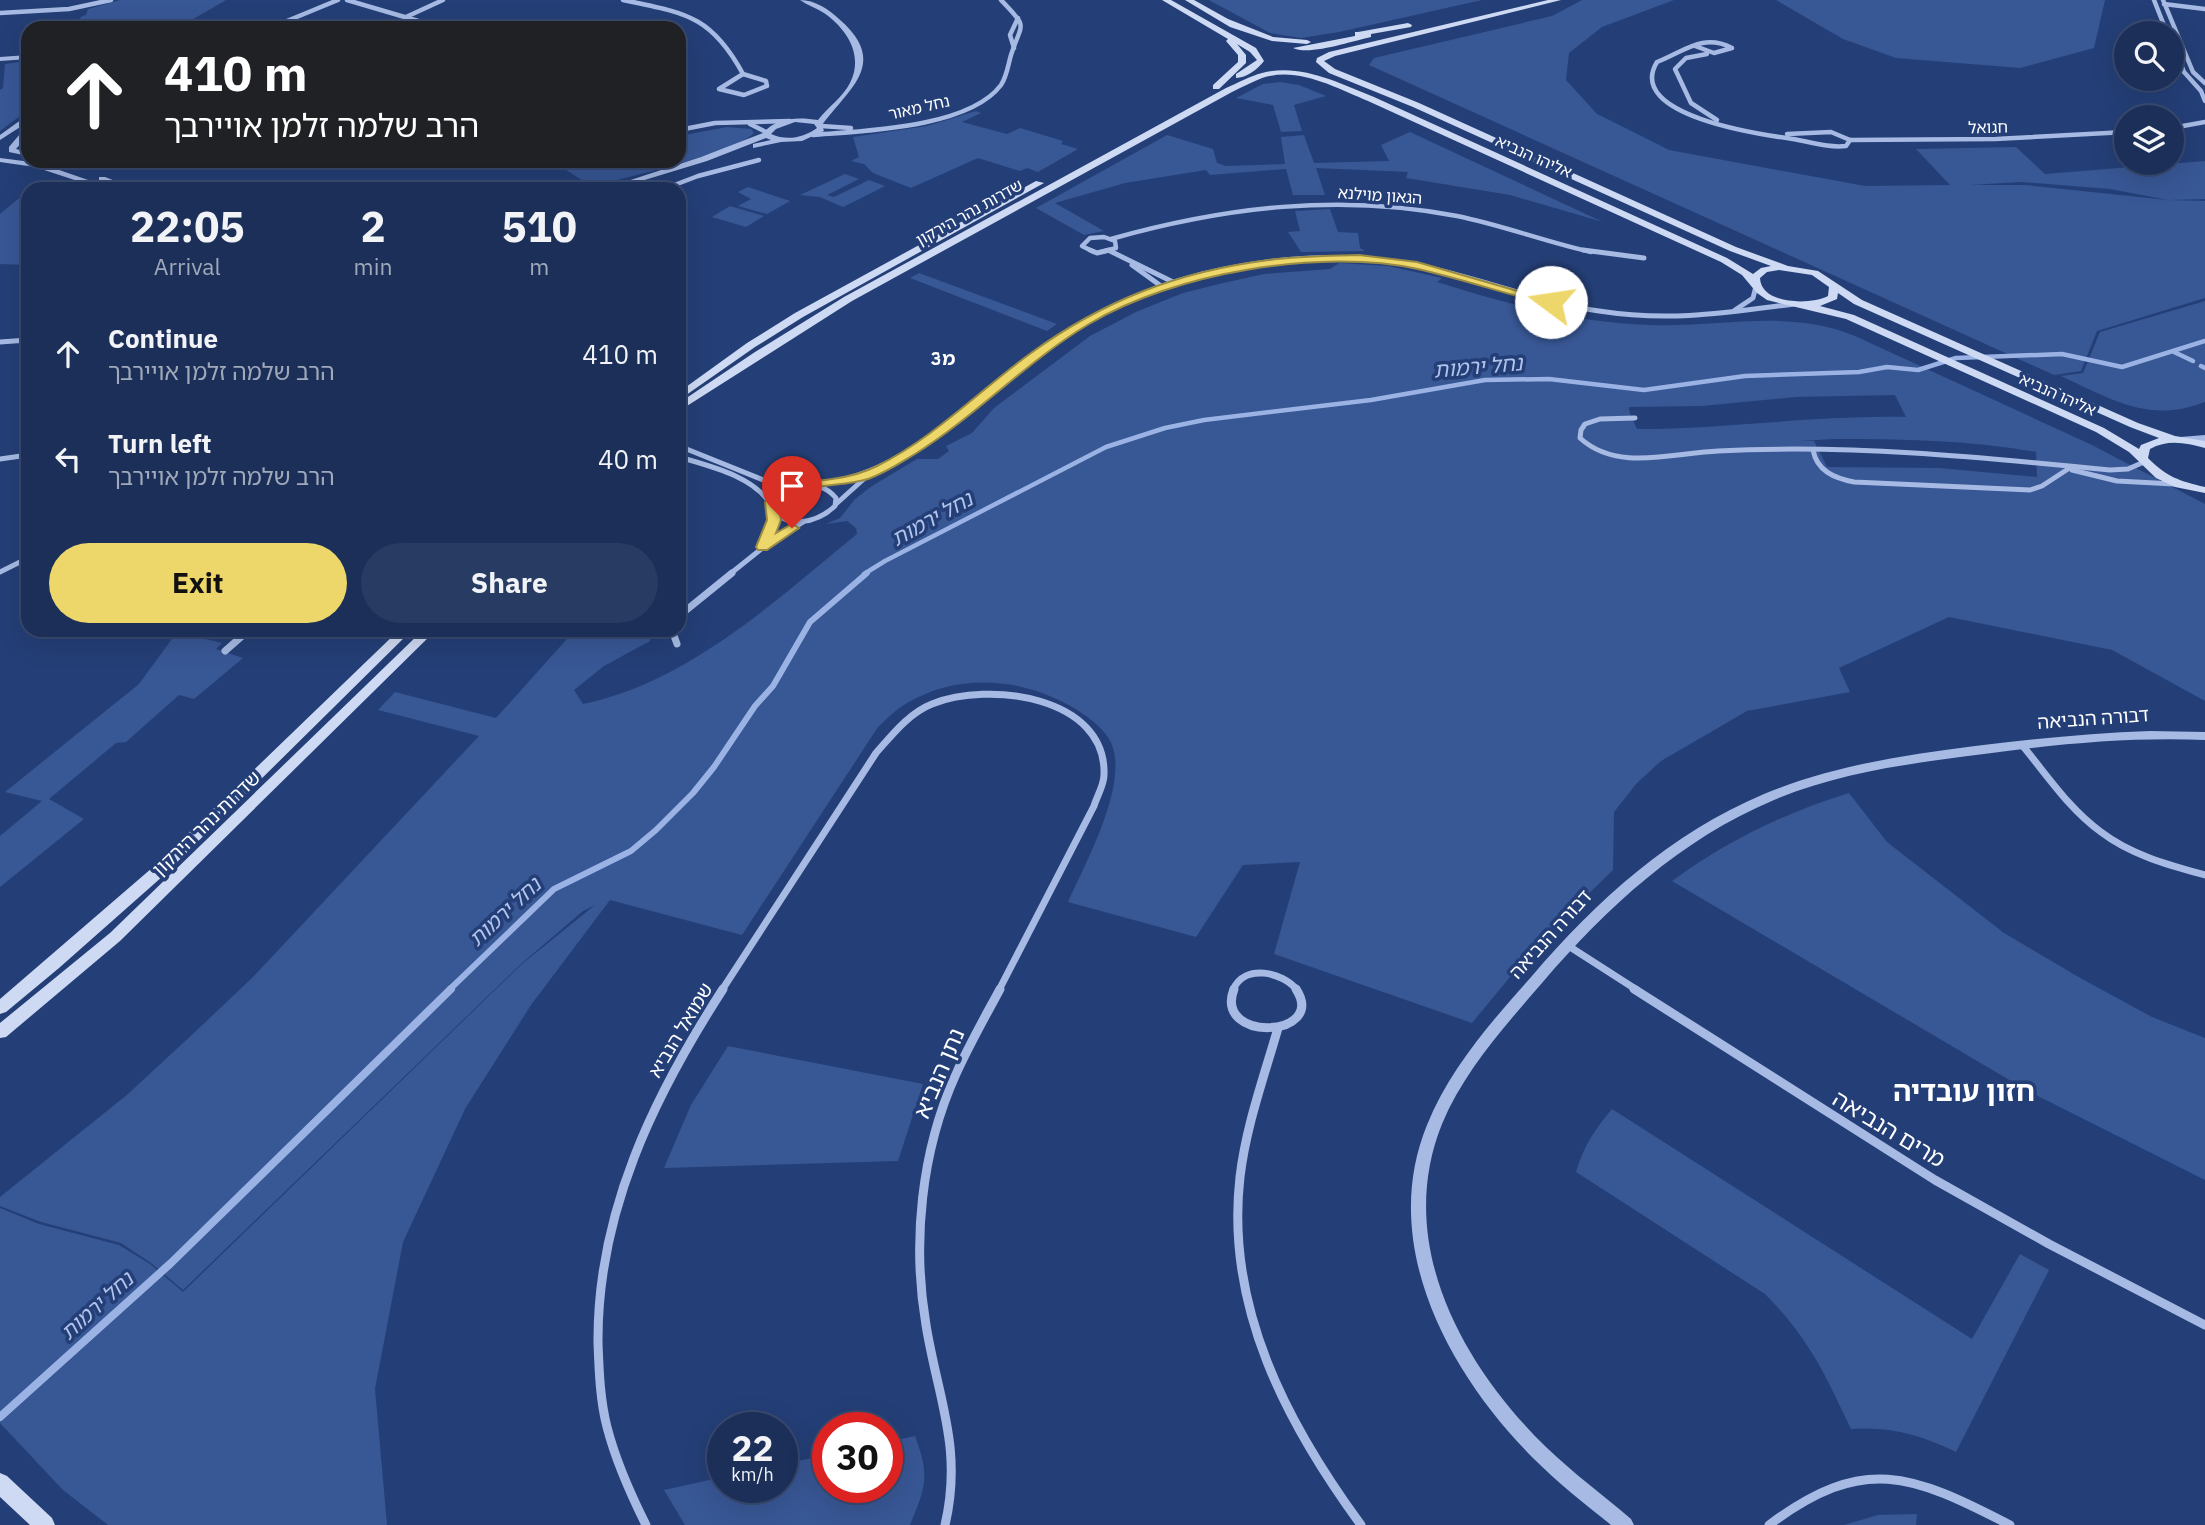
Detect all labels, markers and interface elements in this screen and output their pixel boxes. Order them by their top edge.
map controls [2114,21,2184,175]
button: search [2114,21,2184,91]
text: 410 m [164,41,308,104]
icon: ahead [49,49,140,140]
street label: נחל מאור [886,90,952,124]
text: הרב שלמה זלמן אויירבך [164,104,479,146]
button: layers [2114,105,2184,175]
street label: חגואל [1968,117,2008,137]
street label: אליהו הנביא [1493,130,1575,182]
street label: שדרות נהר הירקון [912,174,1026,250]
street label: הגאון מוילנא [1337,182,1423,208]
text: 22:05 [130,199,245,254]
text: 2 [360,199,386,254]
text: 510 [501,199,577,254]
text: Arrival [154,251,221,281]
text: min [354,251,392,281]
text: m [529,251,549,281]
position arrow [1514,265,1588,339]
text: Continue [108,321,218,355]
icon: ahead [49,335,87,373]
text: 410 m [582,337,658,371]
district label: מ3 [931,346,955,370]
water label: נחל ירמות [1432,348,1525,384]
text: הרב שלמה זלמן אויירבך [108,356,335,386]
street label: אליהו הנביא [2017,368,2099,420]
text: Turn left [108,426,211,460]
icon: left [49,440,87,478]
text: 40 m [598,442,658,476]
pin [762,456,822,528]
text: הרב שלמה זלמן אויירבך [108,461,335,491]
icon: arrive [773,467,811,505]
water label: נחל ירמות [886,483,979,552]
button: Exit [49,543,347,623]
button: Share [361,543,658,623]
street label: דבורה הנביאה [2036,702,2150,734]
street label: שדרות נהר הירקון [147,765,265,881]
water label: נחל ירמות [462,869,548,952]
street label: דבורה הנביאה [1504,884,1596,984]
street label: שמואל הנביא [642,978,718,1082]
street label: נתן הנביא [906,1023,970,1122]
district label: חזון עובדיה [1893,1072,2035,1109]
street label: מרים הנביאה [1828,1083,1951,1174]
water label: נחל ירמות [54,1264,140,1345]
speed limit sign: 30 [812,1412,903,1503]
text: 22 [731,1425,774,1471]
text: km/h [731,1463,774,1486]

